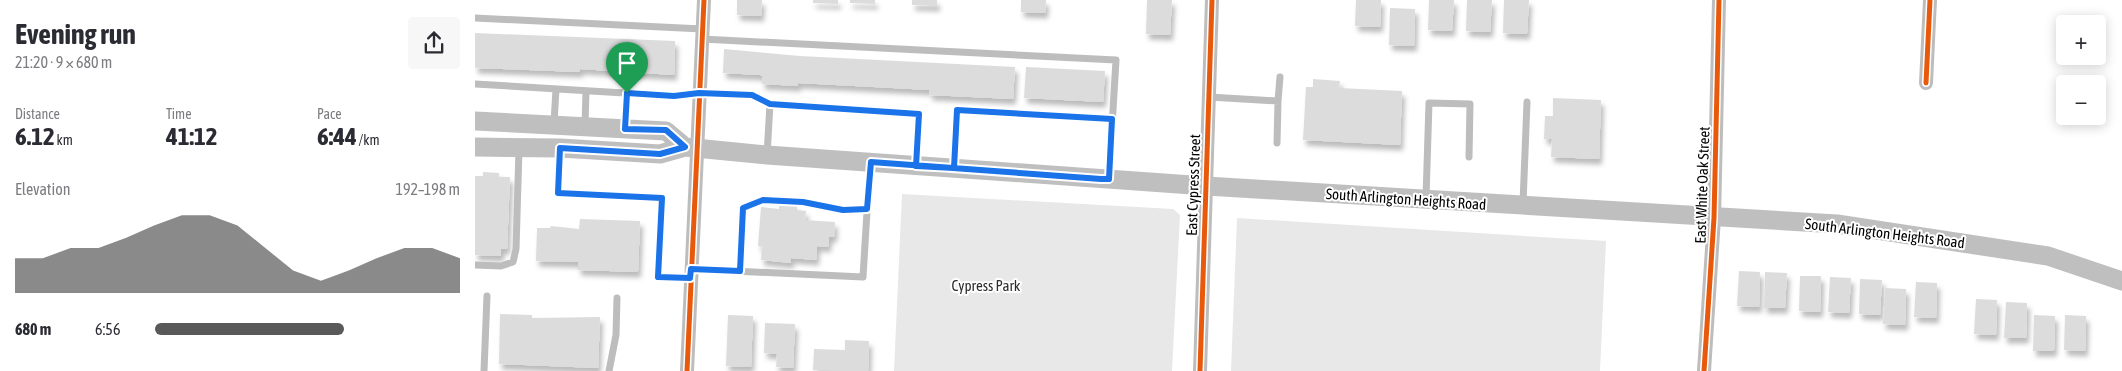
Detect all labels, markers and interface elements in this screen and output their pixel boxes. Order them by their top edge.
map controls [2056,15,2106,125]
button: + [2056,15,2106,65]
button: share [408,17,460,69]
text: Evening run [15,18,136,50]
pin [606,42,648,93]
icon: arrive [613,49,641,77]
text: 21:20 · 9 × 680 m [15,53,112,71]
button: − [2056,75,2106,125]
text: Distance [15,106,60,122]
text: Time [166,106,192,122]
text: Pace [317,106,342,122]
text: 6.12 [15,122,55,150]
text: 41:12 [166,122,217,150]
text: 6:44 [317,122,357,150]
street label: East White Oak Street [1691,126,1713,244]
text: km [55,132,73,148]
text: /km [357,132,380,148]
street label: East Cypress Street [1183,134,1203,236]
text: Elevation [15,180,70,198]
text: 192–198 m [396,180,460,198]
street label: South Arlington Heights Road [1325,185,1487,213]
street label: South Arlington Heights Road [1804,215,1966,251]
park label: Cypress Park [952,277,1021,294]
text: 680 m [15,320,51,338]
text: 6:56 [95,320,120,338]

